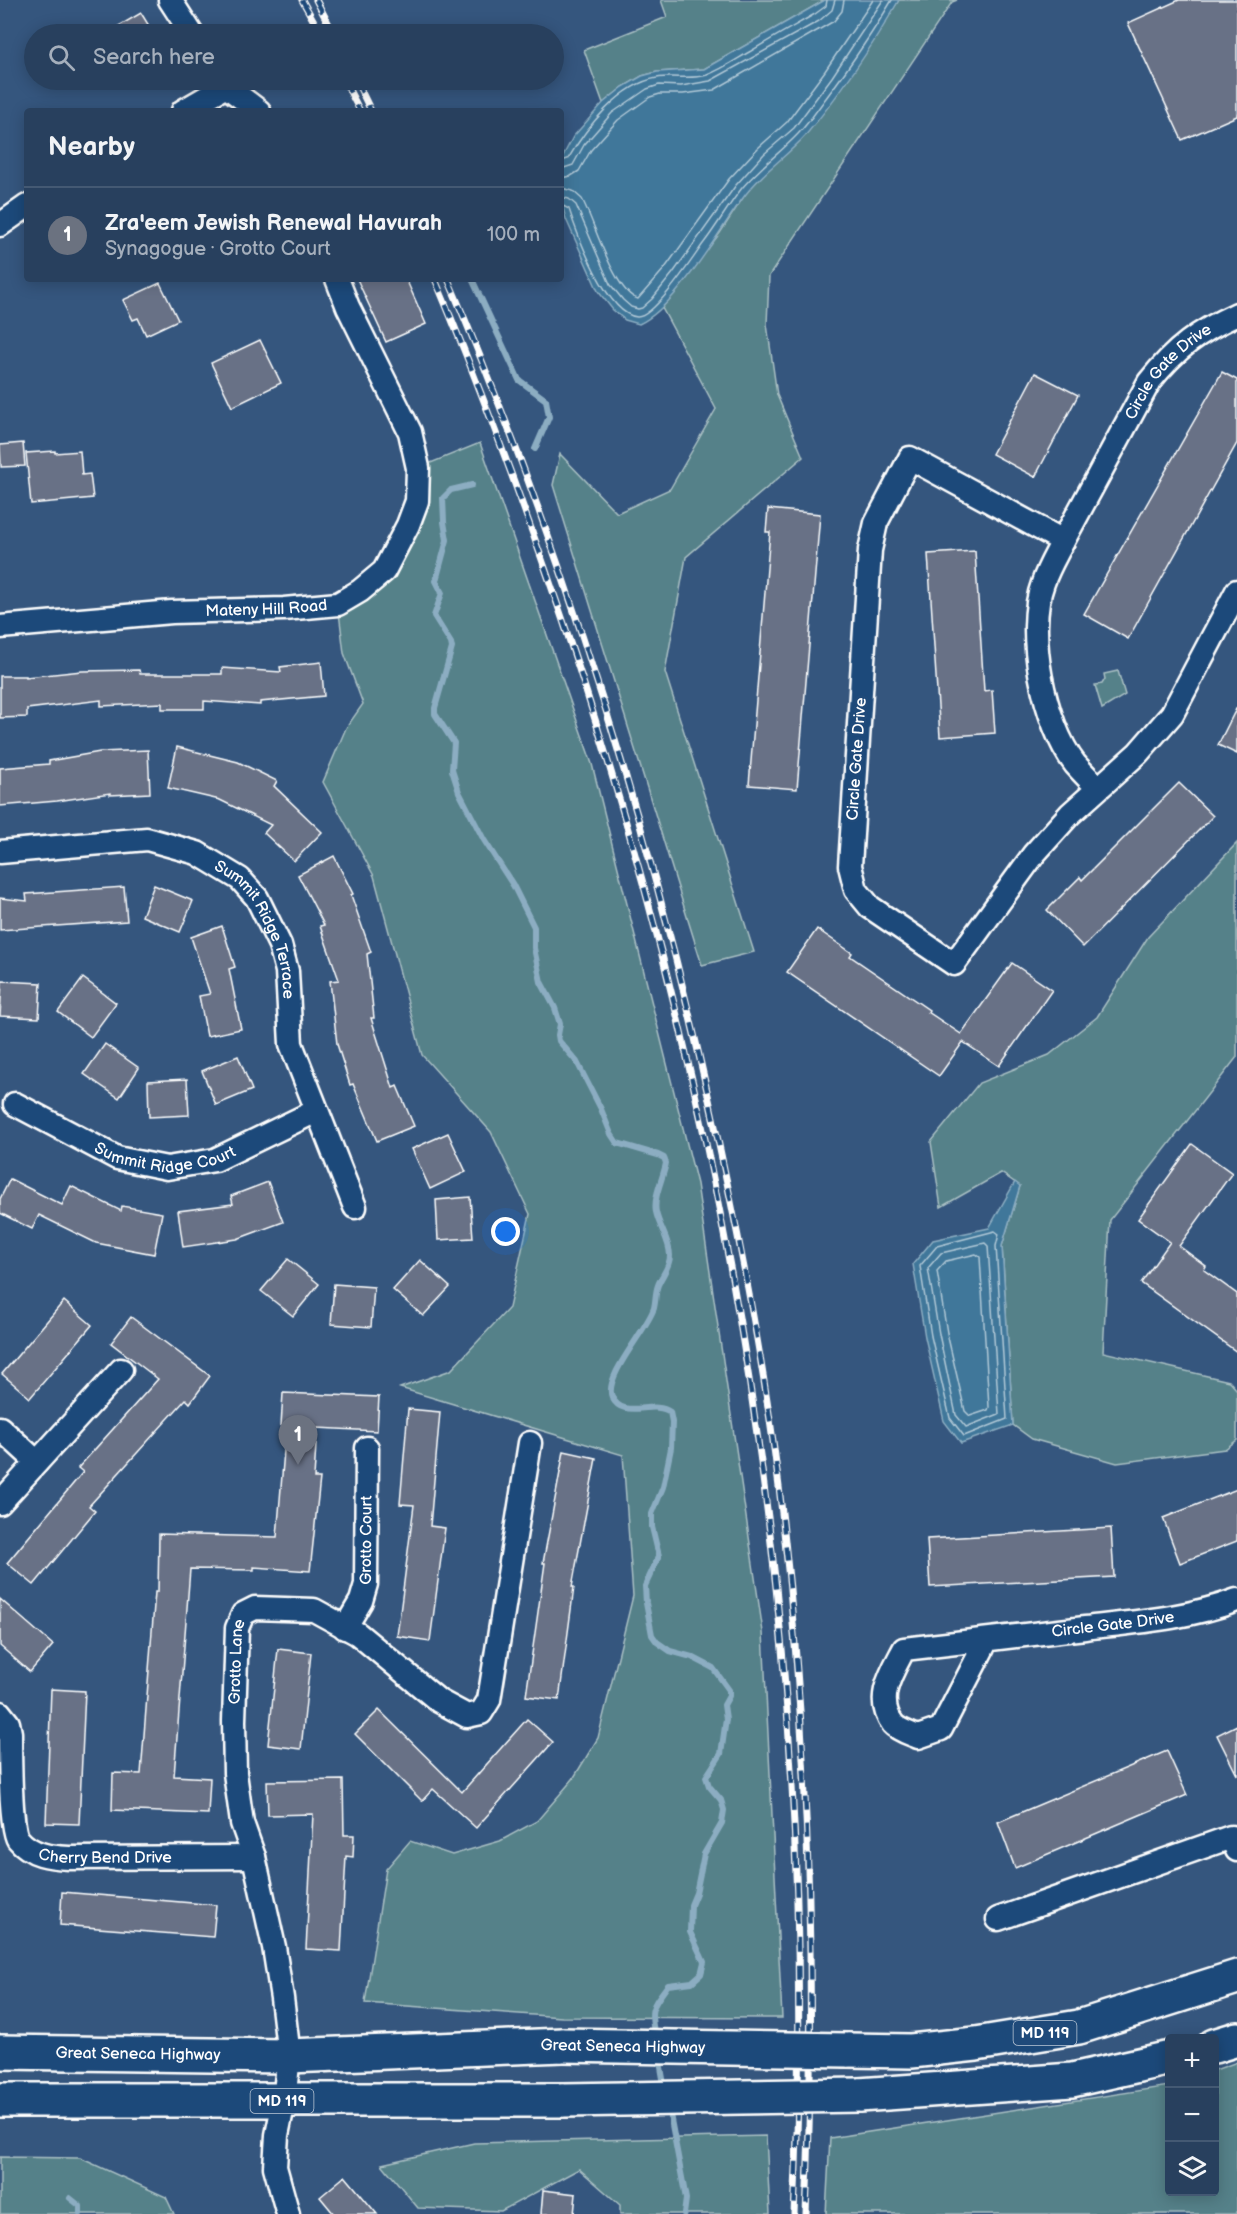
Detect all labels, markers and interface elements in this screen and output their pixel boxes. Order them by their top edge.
search box [24,24,564,90]
icon: search [45,41,78,74]
text: Search here [93,44,215,71]
text: Nearby [48,132,135,163]
text: Zra'eem Jewish Renewal Havurah [105,210,442,237]
text: 1 [63,223,72,247]
text: 100 m [487,223,540,247]
text: Synagogue · Grotto Court [105,237,331,261]
street label: Circle Gate Drive [1121,319,1215,423]
street label: Mateny Hill Road [205,596,328,621]
street label: Circle Gate Drive [843,696,871,821]
street label: Summit Ridge Terrace [211,856,298,1000]
street label: Summit Ridge Court [91,1138,239,1178]
your location [491,1217,520,1246]
pin: 1 [278,1416,318,1465]
street label: Grotto Court [356,1495,376,1585]
street label: Circle Gate Drive [1051,1607,1176,1641]
street label: Grotto Lane [225,1615,250,1705]
street label: Cherry Bend Drive [36,1844,172,1868]
road number: MD 119 [1014,2021,1076,2045]
map controls [1165,2034,1219,2196]
button: + [1165,2034,1219,2088]
street label: Great Seneca Highway [540,2036,706,2058]
street label: Great Seneca Highway [55,2043,221,2065]
button: − [1165,2088,1219,2142]
road number: MD 119 [250,2089,314,2113]
button: layers [1165,2142,1219,2196]

